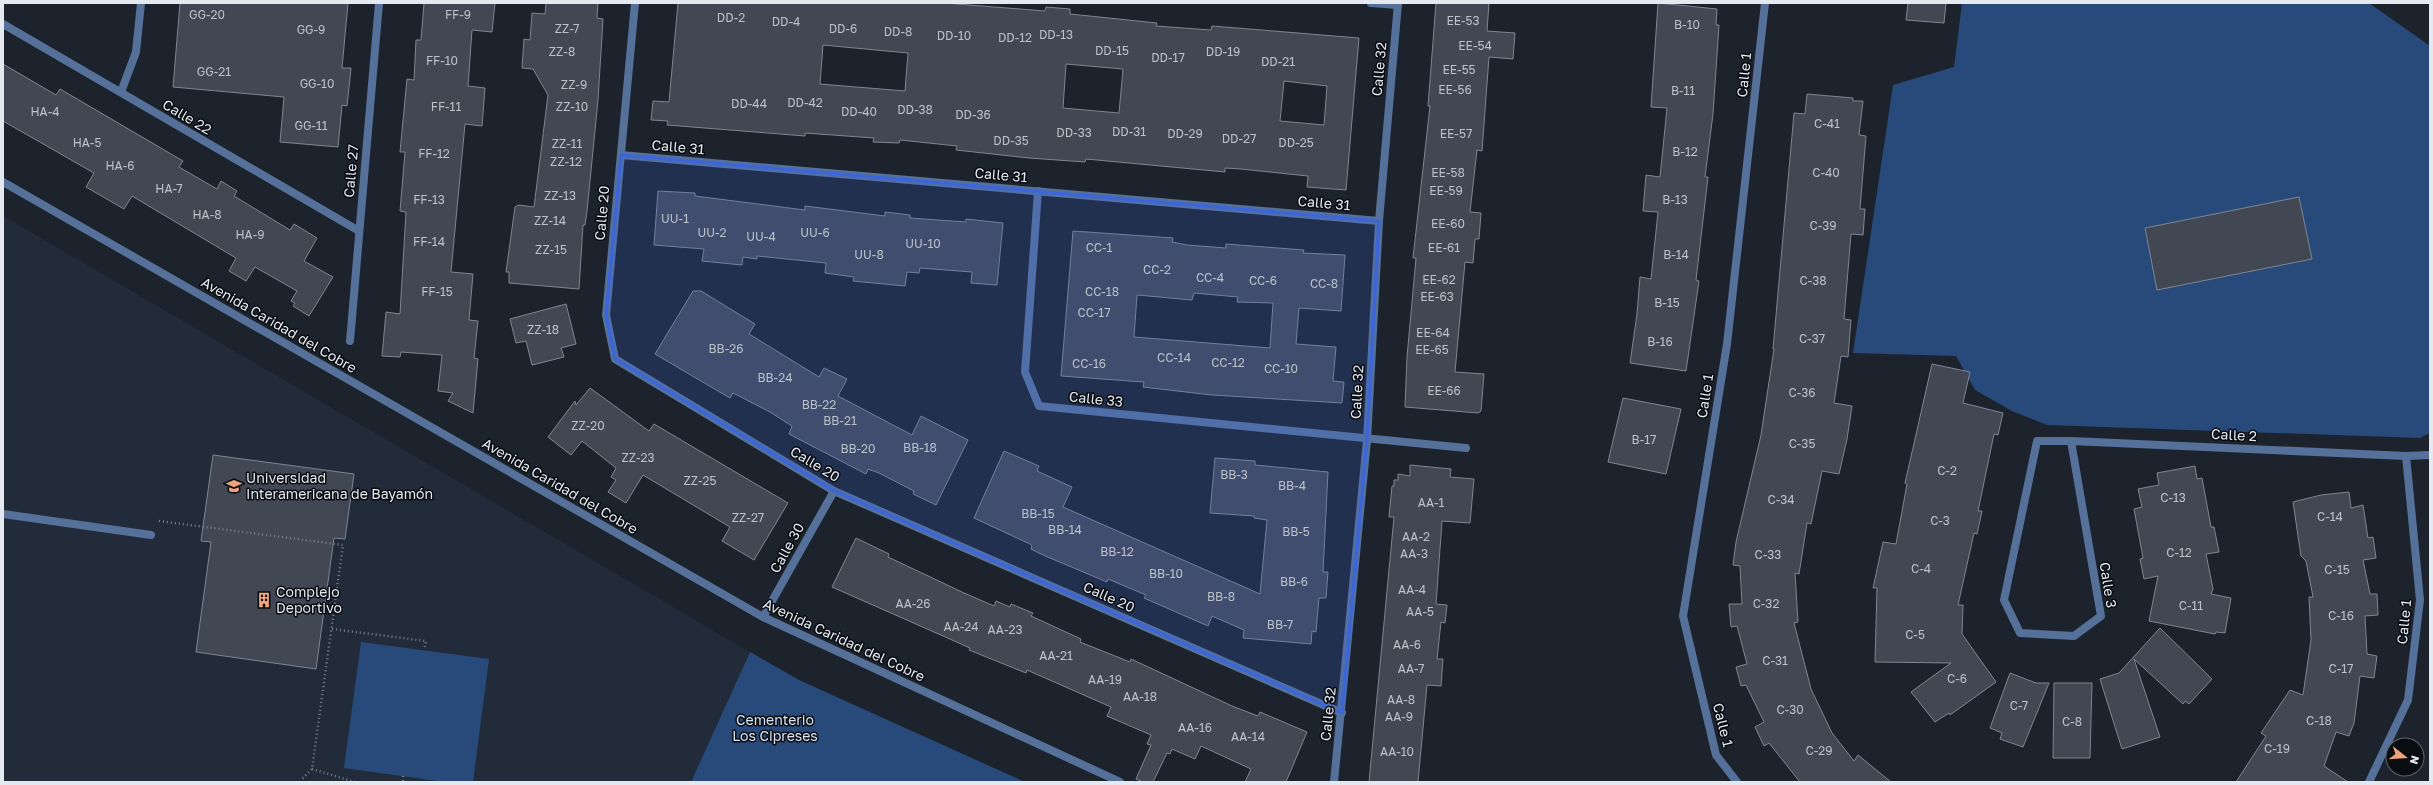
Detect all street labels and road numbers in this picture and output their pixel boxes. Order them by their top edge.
street label: Calle 32 [1368,41,1389,97]
street label: Calle 1 [1733,52,1754,98]
street label: Calle 22 [160,95,215,138]
street label: Calle 31 [651,136,705,157]
street label: Calle 27 [340,144,361,198]
street label: Calle 31 [974,164,1028,185]
street label: Calle 20 [591,185,612,241]
street label: Calle 31 [1297,192,1351,213]
street label: Avenida Caridad del Cobre [199,273,360,376]
street label: Calle 32 [1347,364,1366,419]
street label: Calle 1 [1693,372,1716,419]
street label: Calle 33 [1068,387,1124,410]
street label: Calle 2 [2211,425,2257,444]
street label: Avenida Caridad del Cobre [480,434,641,537]
street label: Calle 20 [787,442,843,485]
street label: Calle 30 [766,520,807,576]
street label: Calle 3 [2096,561,2120,609]
street label: Calle 20 [1081,578,1138,615]
street label: Avenida Caridad del Cobre [761,595,928,685]
street label: Calle 1 [2393,599,2414,645]
street label: Calle 32 [1316,686,1339,742]
street label: Calle 1 [1710,701,1737,749]

